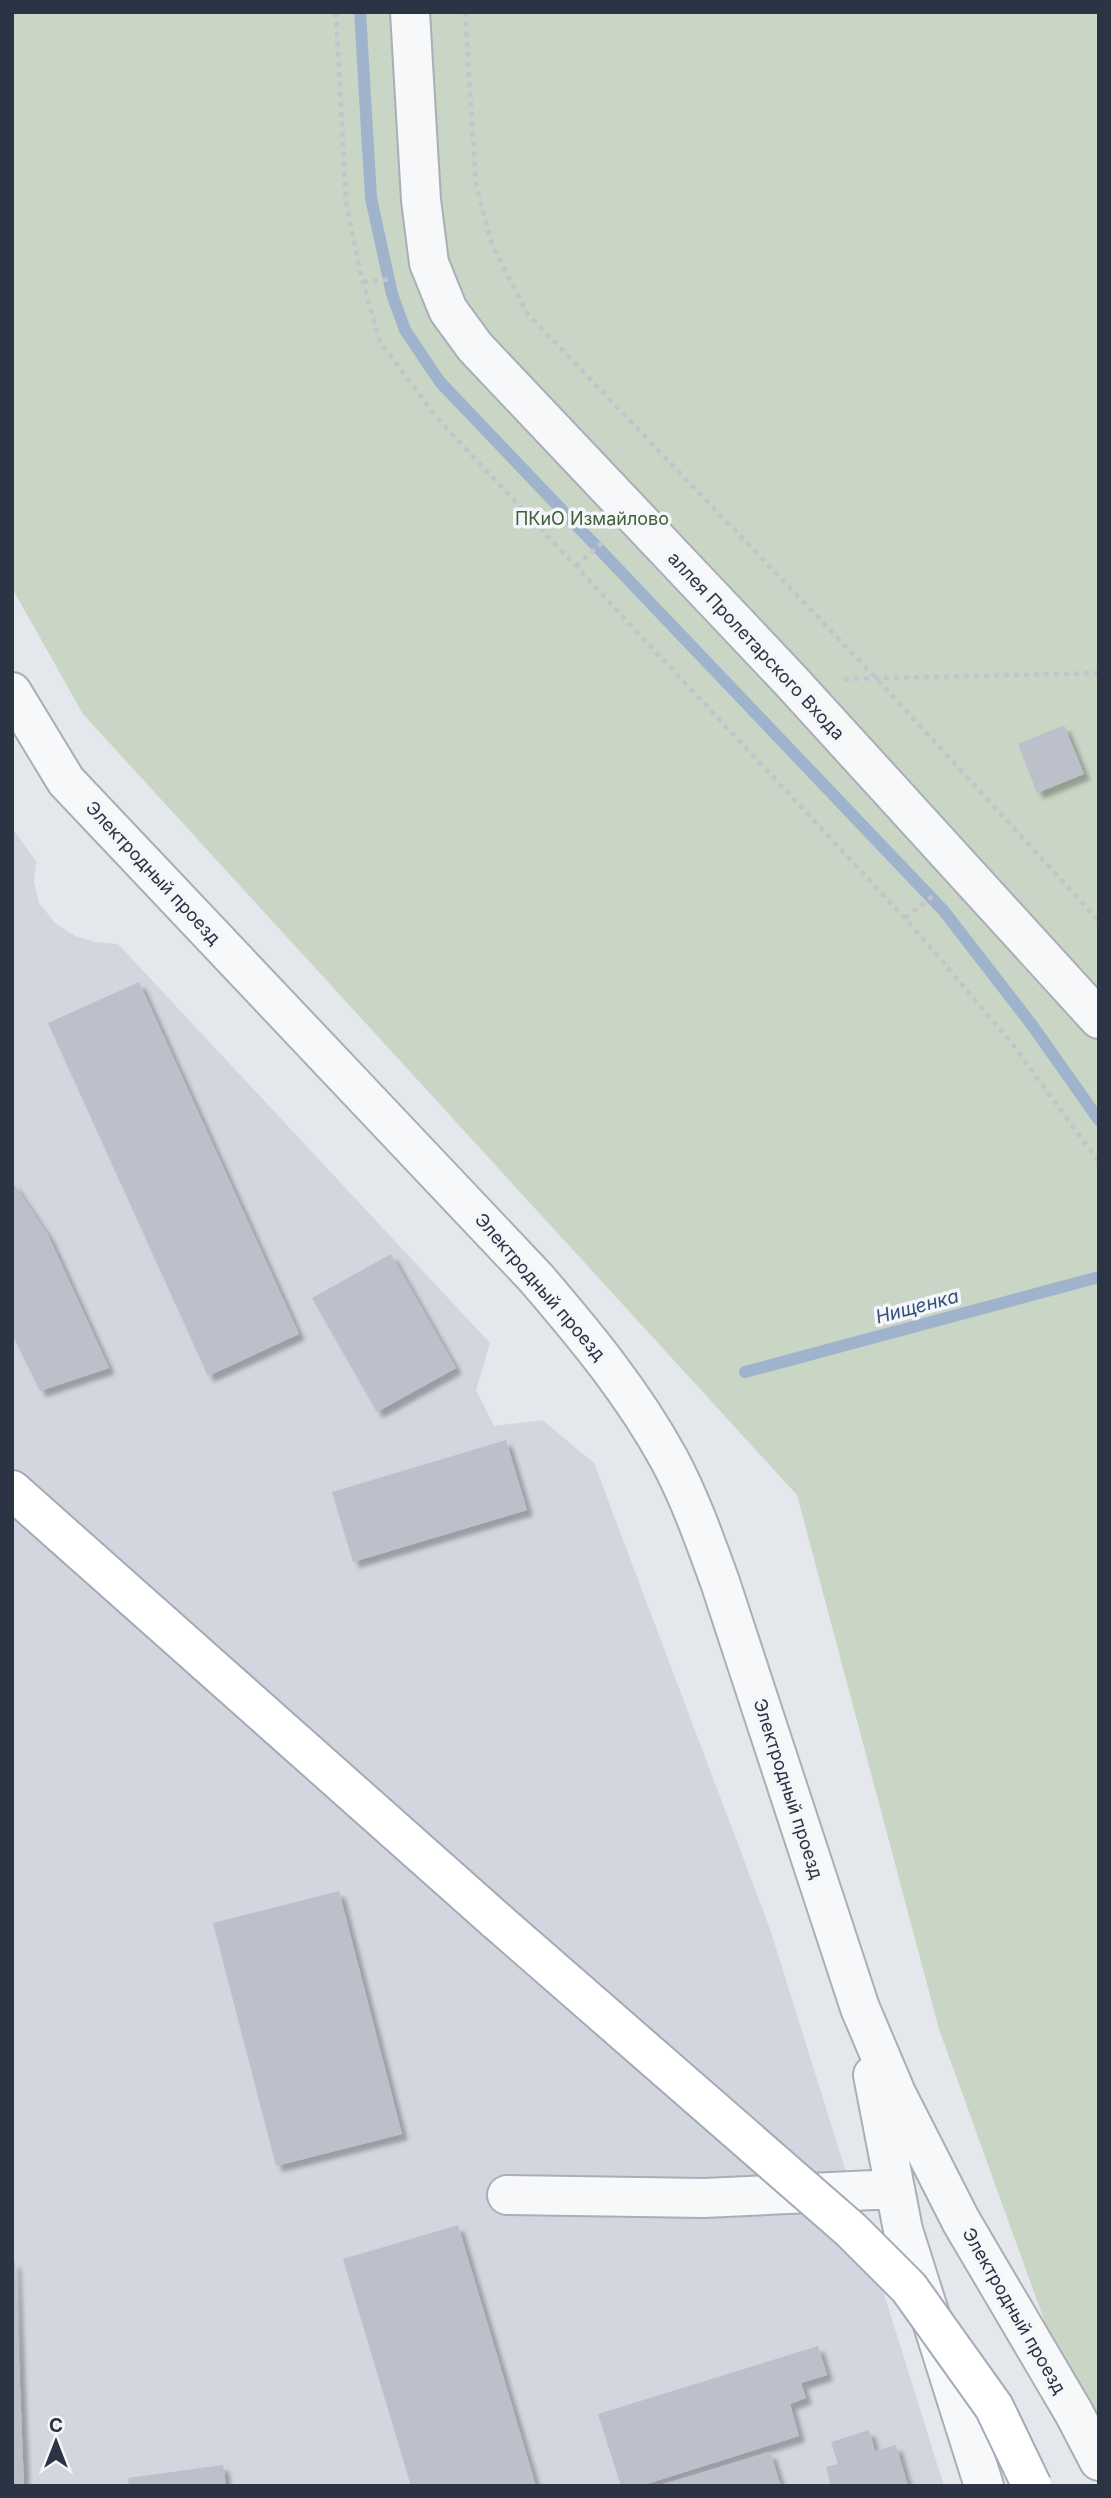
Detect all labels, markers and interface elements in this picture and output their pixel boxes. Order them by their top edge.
park label: ПКиО Измайлово [515,508,669,529]
street label: аллея Пролетарского Входа [664,547,849,744]
street label: Электродный проезд [81,797,225,949]
street label: Электродный проезд [471,1209,610,1365]
water label: Нищенка [873,1284,962,1329]
street label: Электродный проезд [749,1696,828,1882]
street label: Электродный проезд [958,2224,1071,2398]
north arrow [21,2407,91,2477]
text: С [49,2414,63,2437]

